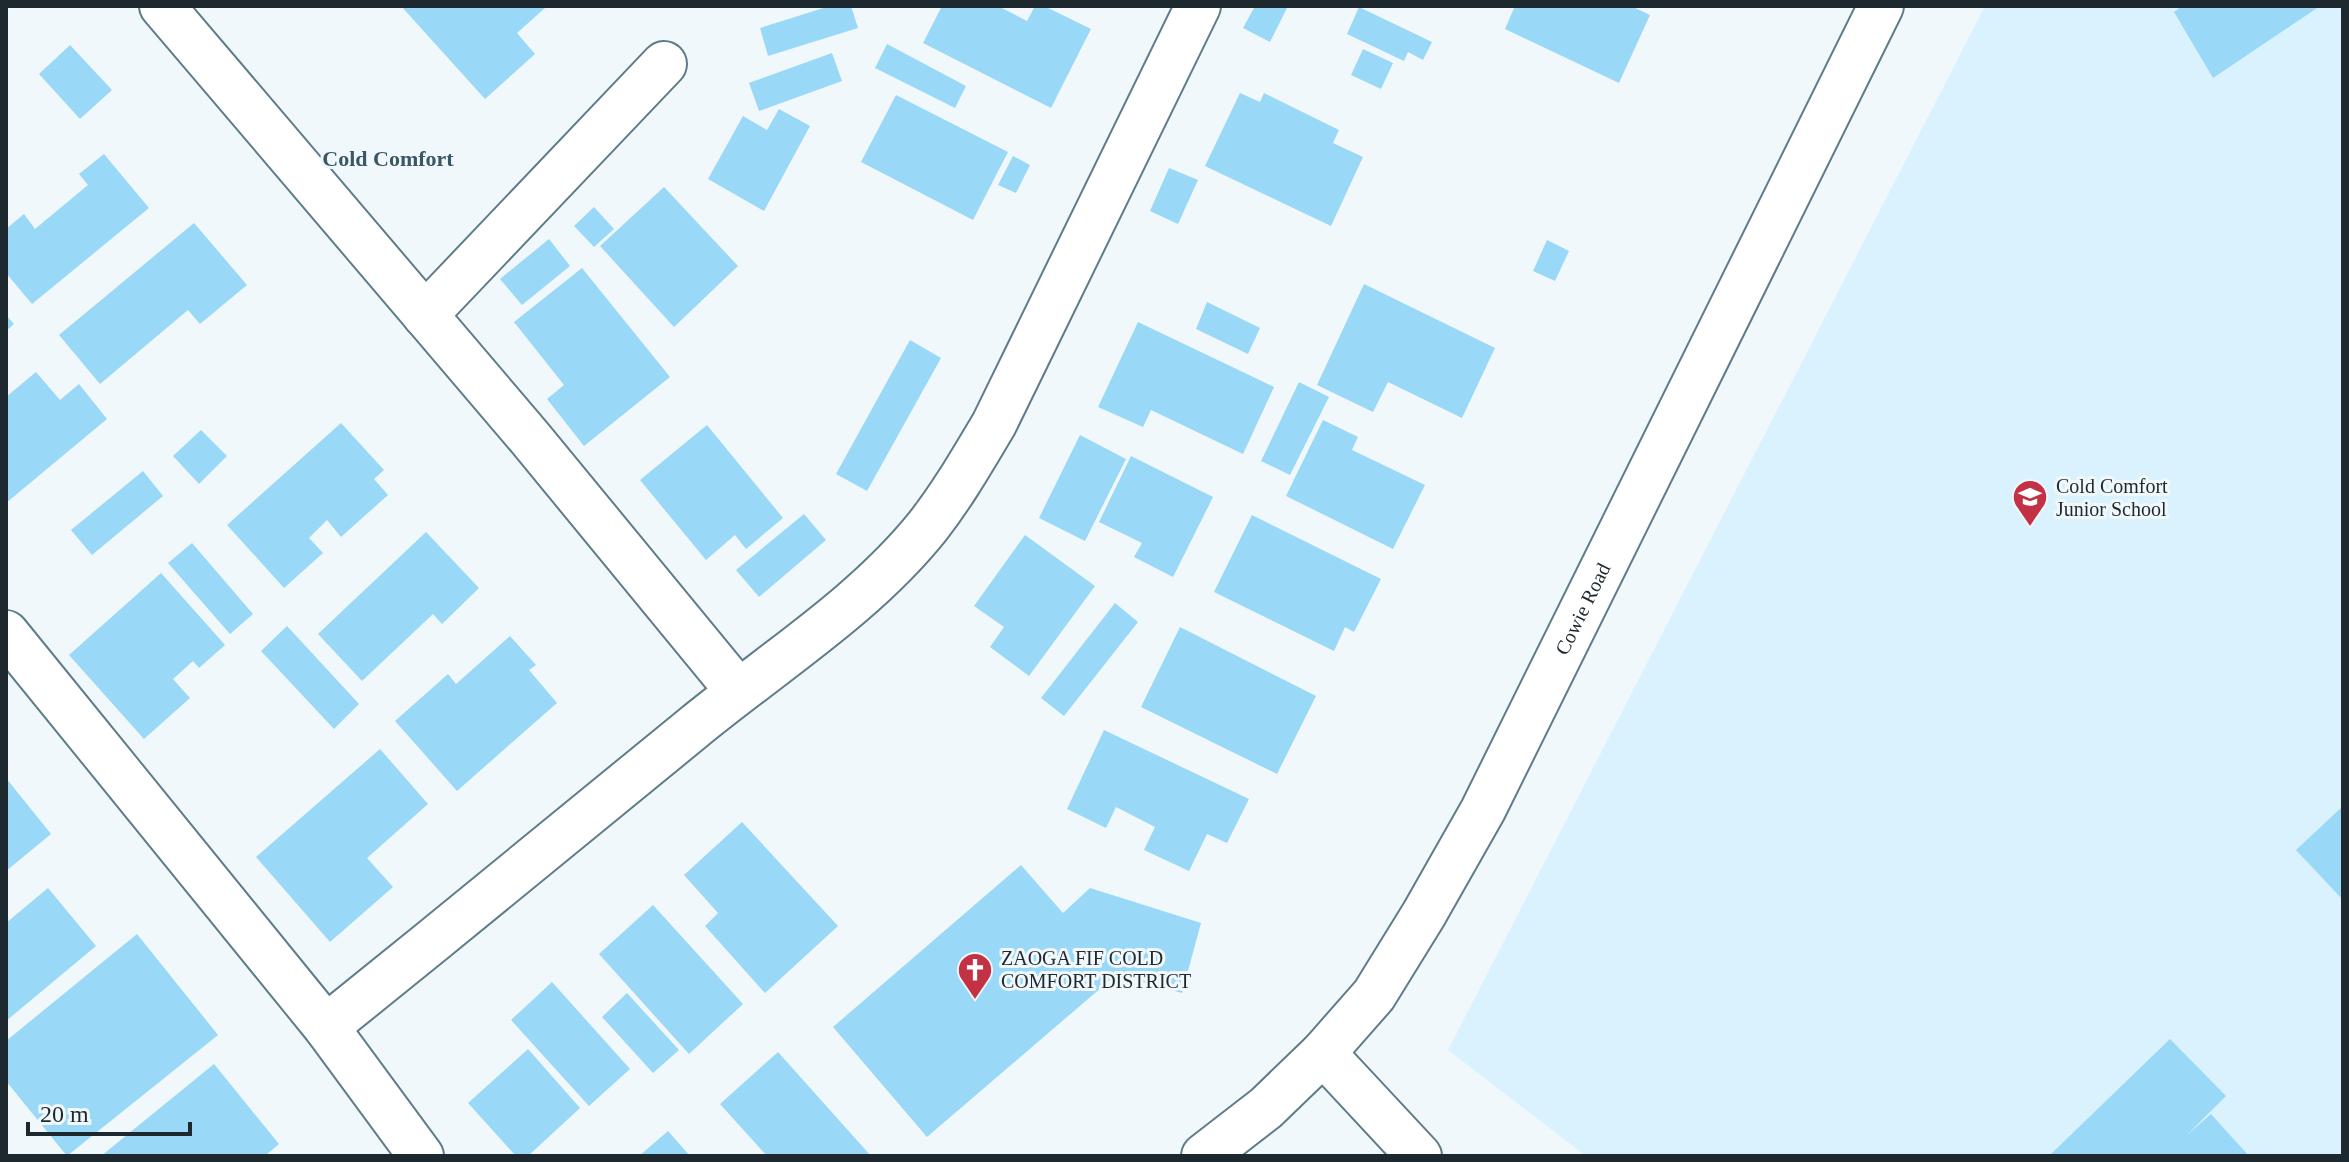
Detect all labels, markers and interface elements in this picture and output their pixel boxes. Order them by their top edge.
district label: Cold Comfort [322,146,454,171]
place label: Cold Comfort Junior School [2056,475,2168,520]
school or university icon: Cold Comfort Junior School [2011,478,2049,528]
street label: Cowie Road [1551,559,1614,658]
place label: ZAOGA FIF COLD COMFORT DISTRICT [1001,947,1191,992]
church icon: ZAOGA FIF COLD COMFORT DISTRICT [956,951,994,1001]
scale bar [28,1086,190,1136]
text: 20 m [40,1101,89,1127]

